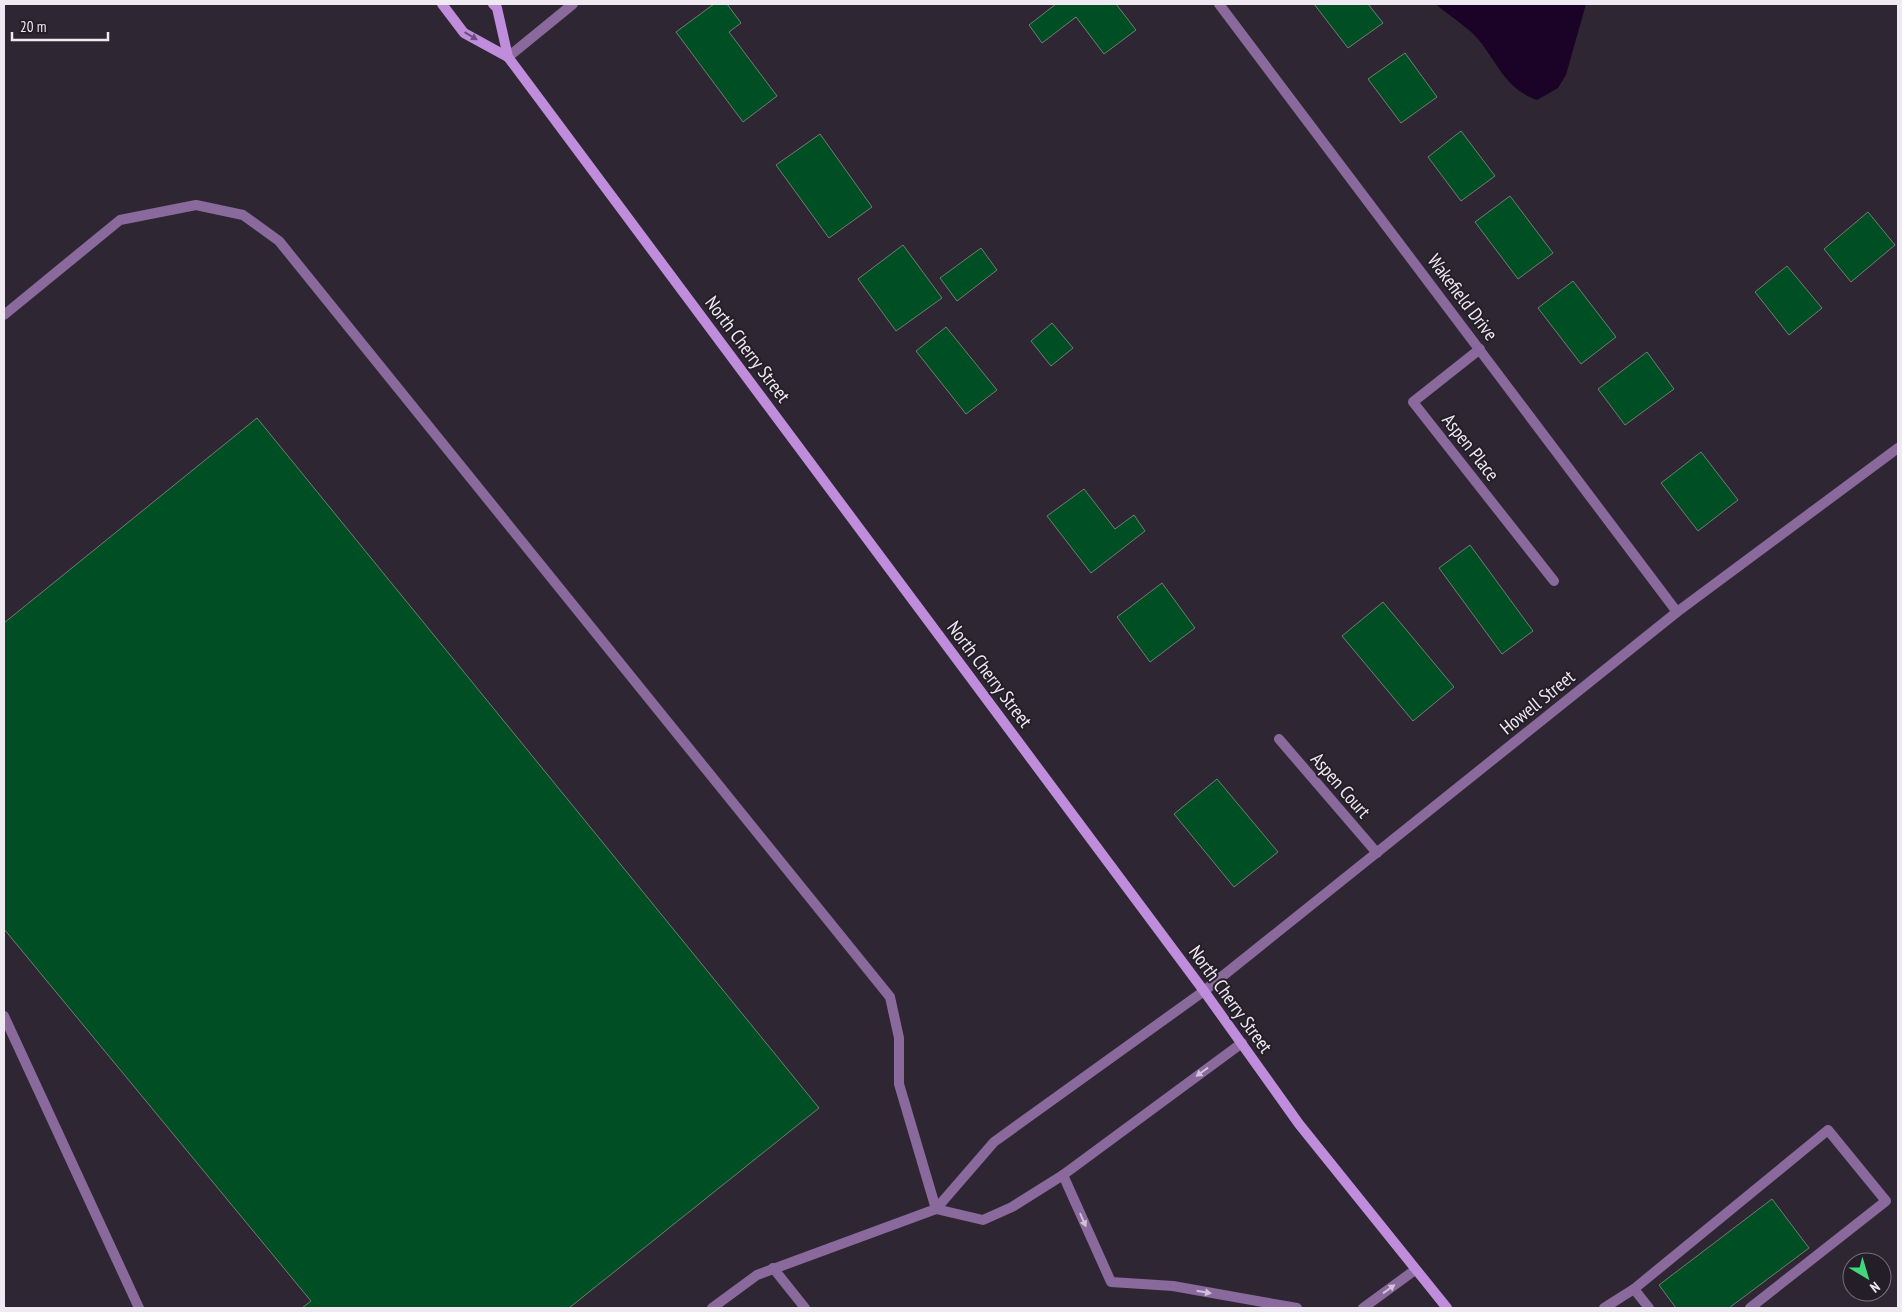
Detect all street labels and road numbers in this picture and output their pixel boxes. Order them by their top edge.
street label: Wakefield Drive [1423,249,1503,345]
street label: North Cherry Street [700,291,796,408]
street label: Aspen Place [1437,409,1505,486]
street label: North Cherry Street [942,616,1038,733]
street label: Howell Street [1495,664,1580,739]
street label: Aspen Court [1306,747,1377,823]
street label: North Cherry Street [1184,941,1278,1058]

